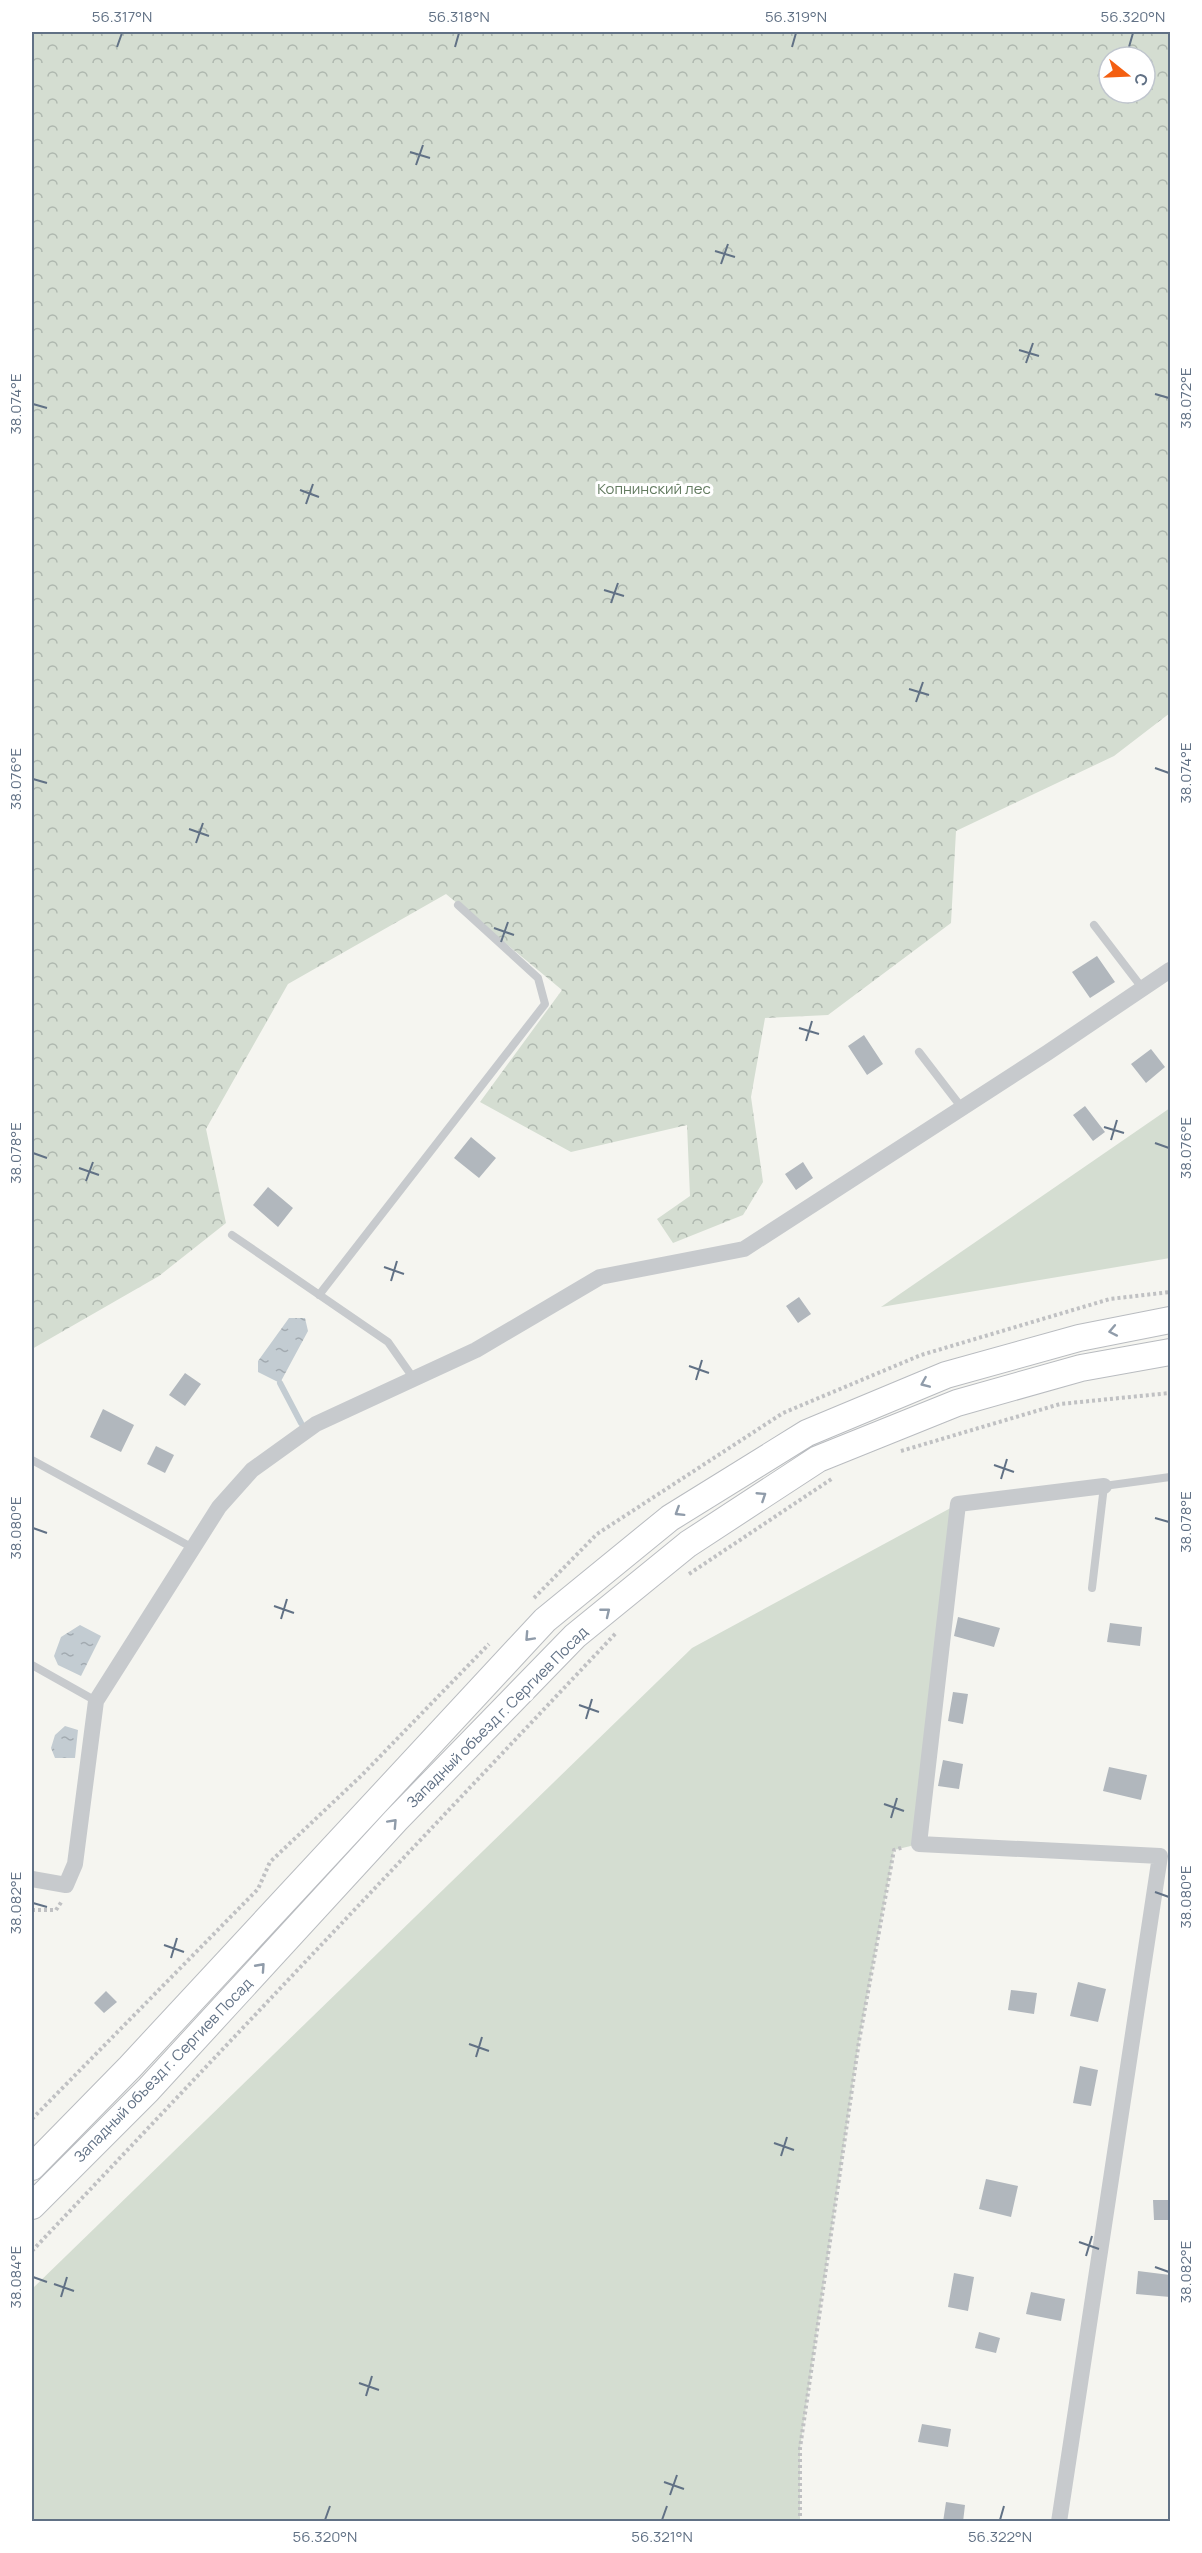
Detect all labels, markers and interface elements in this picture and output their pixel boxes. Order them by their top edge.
text: 56.317°N [92,6,152,27]
text: 56.318°N [428,6,490,27]
text: 56.319°N [765,6,827,27]
text: 56.320°N [1101,6,1165,27]
north arrow [1097,45,1157,105]
text: С [1129,71,1154,89]
text: 38.072°E [1175,367,1196,429]
text: 38.074°E [5,373,26,435]
park label: Копнинский лес [597,478,711,499]
text: 38.074°E [1175,742,1196,804]
text: 38.076°E [5,748,26,810]
text: 38.076°E [1175,1117,1196,1179]
text: 38.078°E [5,1122,26,1184]
one-way arrow [1108,1324,1118,1337]
one-way arrow [921,1376,932,1388]
one-way arrow [756,1491,766,1503]
text: 38.078°E [1175,1491,1196,1553]
text: 38.080°E [5,1496,26,1560]
one-way arrow [675,1504,685,1516]
one-way arrow [599,1608,610,1619]
street label: Западный объезд г. Сергиев Посад [402,1622,592,1812]
one-way arrow [526,1629,537,1640]
one-way arrow [386,1819,397,1830]
text: 38.080°E [1175,1865,1196,1929]
text: 38.082°E [5,1872,26,1934]
one-way arrow [254,1963,265,1974]
street label: Западный объезд г. Сергиев Посад [69,1973,257,2167]
text: 38.082°E [1175,2241,1196,2303]
text: 38.084°E [5,2246,26,2308]
text: 56.320°N [293,2526,357,2547]
text: 56.321°N [631,2526,693,2547]
text: 56.322°N [968,2526,1032,2547]

